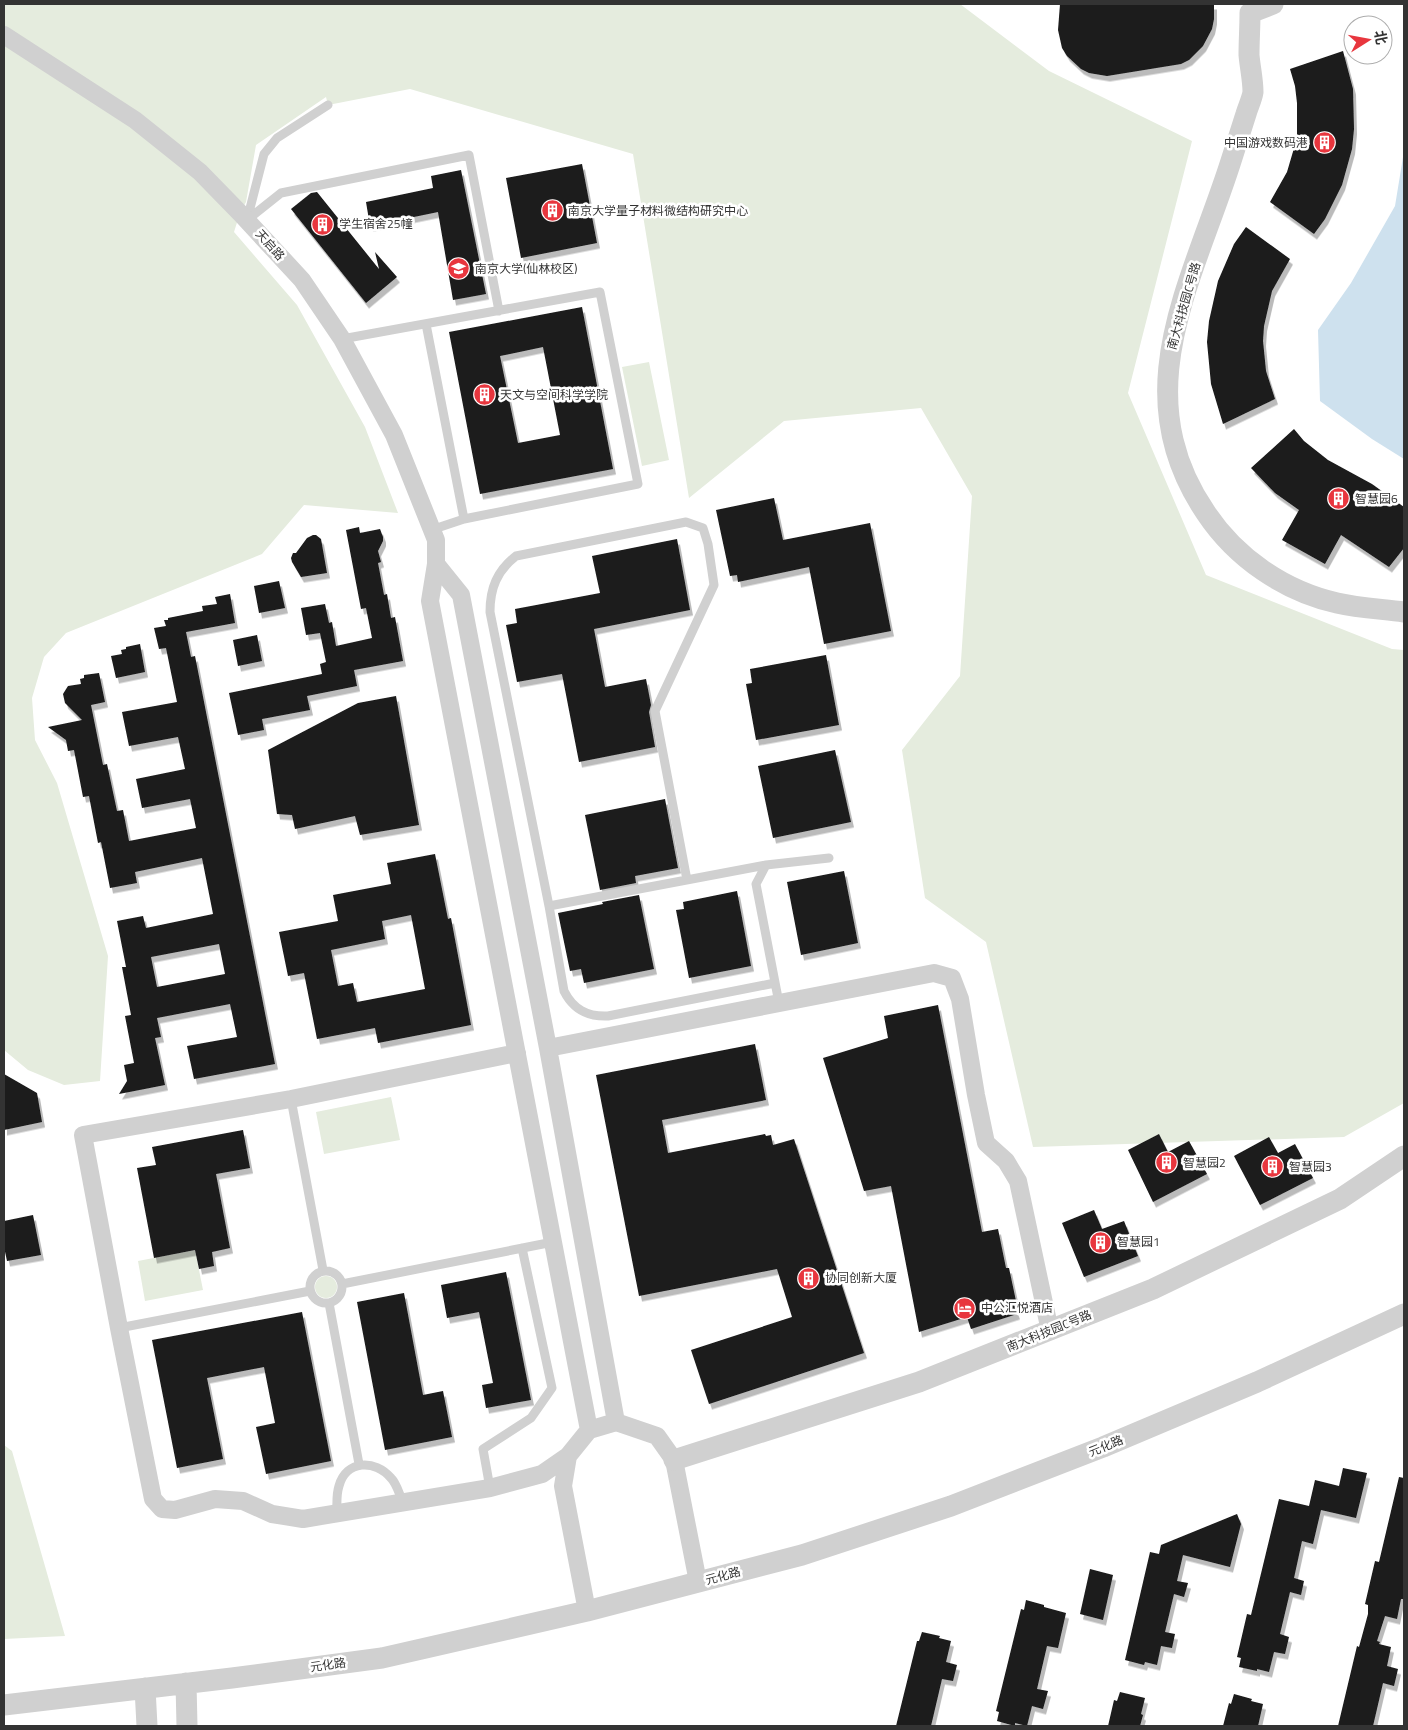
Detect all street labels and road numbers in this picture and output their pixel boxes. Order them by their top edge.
street label: 天启路 [251,225,289,264]
street label: 南大科技园C号路 [1162,260,1205,352]
street label: 南大科技园C号路 [1003,1305,1094,1356]
street label: 元化路 [1086,1430,1126,1461]
street label: 元化路 [703,1562,743,1589]
street label: 元化路 [309,1653,347,1676]

